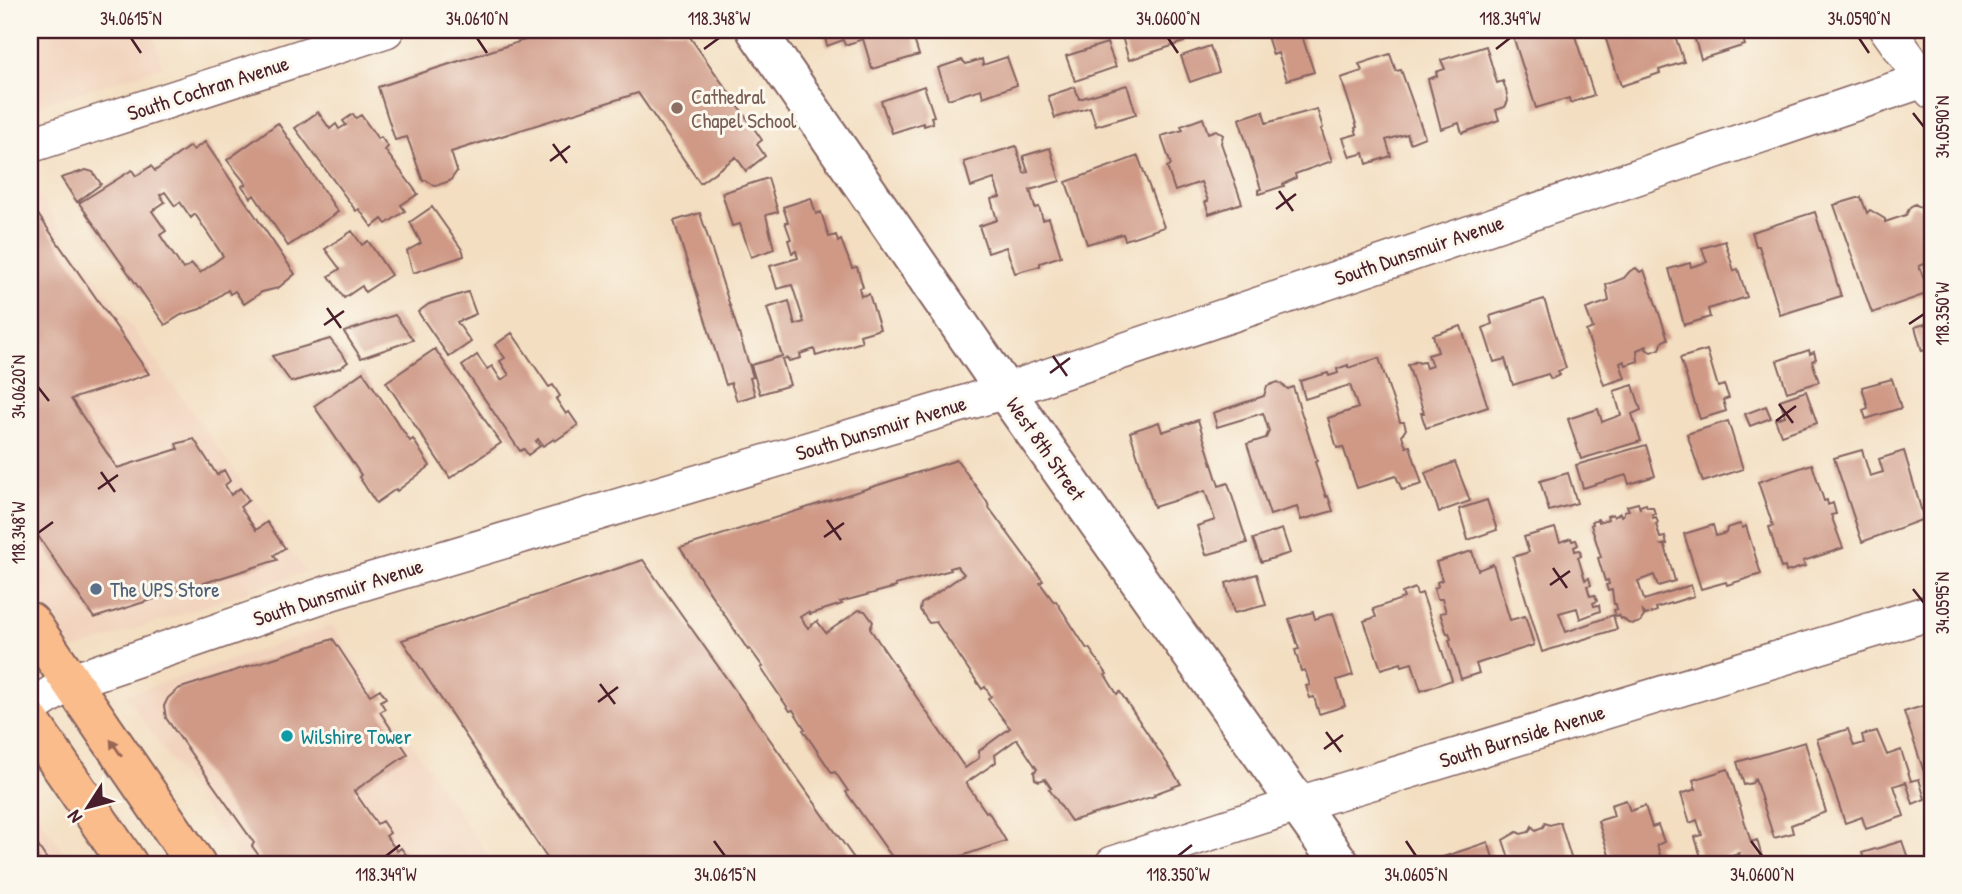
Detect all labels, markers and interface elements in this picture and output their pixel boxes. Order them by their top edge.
text: 34.0615°N [100,6,162,31]
text: 34.0610°N [446,6,508,31]
text: 118.348°W [688,6,750,31]
text: 34.0600°N [1136,6,1200,31]
text: 118.349°W [1479,6,1541,31]
text: 34.0590°N [1828,6,1890,31]
street label: South Cochran Avenue [124,48,292,128]
place label: Cathedral Chapel School [691,82,797,135]
text: 34.0590°N [1930,96,1955,158]
marker: Cathedral Chapel School [669,100,685,116]
street label: South Dunsmuir Avenue [1331,207,1507,293]
text: 118.350°W [1930,282,1955,346]
text: 34.0620°N [6,355,31,419]
street label: South Dunsmuir Avenue [792,388,970,468]
street label: West 8th Street [1000,391,1093,507]
text: 118.348°W [6,502,31,564]
street label: South Dunsmuir Avenue [249,551,427,633]
text: 34.0595°N [1930,572,1955,634]
place label: The UPS Store [110,575,220,604]
marker: The UPS Store [88,581,104,597]
street label: South Burnside Avenue [1436,697,1608,775]
place label: Wilshire Tower [301,722,412,751]
marker: Wilshire Tower [279,728,295,744]
one-way arrow [109,739,123,757]
north arrow [52,772,122,842]
text: N [61,805,88,829]
text: 118.349°W [355,862,417,887]
text: 34.0615°N [694,862,756,887]
text: 118.350°W [1146,862,1210,887]
text: 34.0605°N [1384,862,1448,887]
text: 34.0600°N [1730,862,1794,887]

